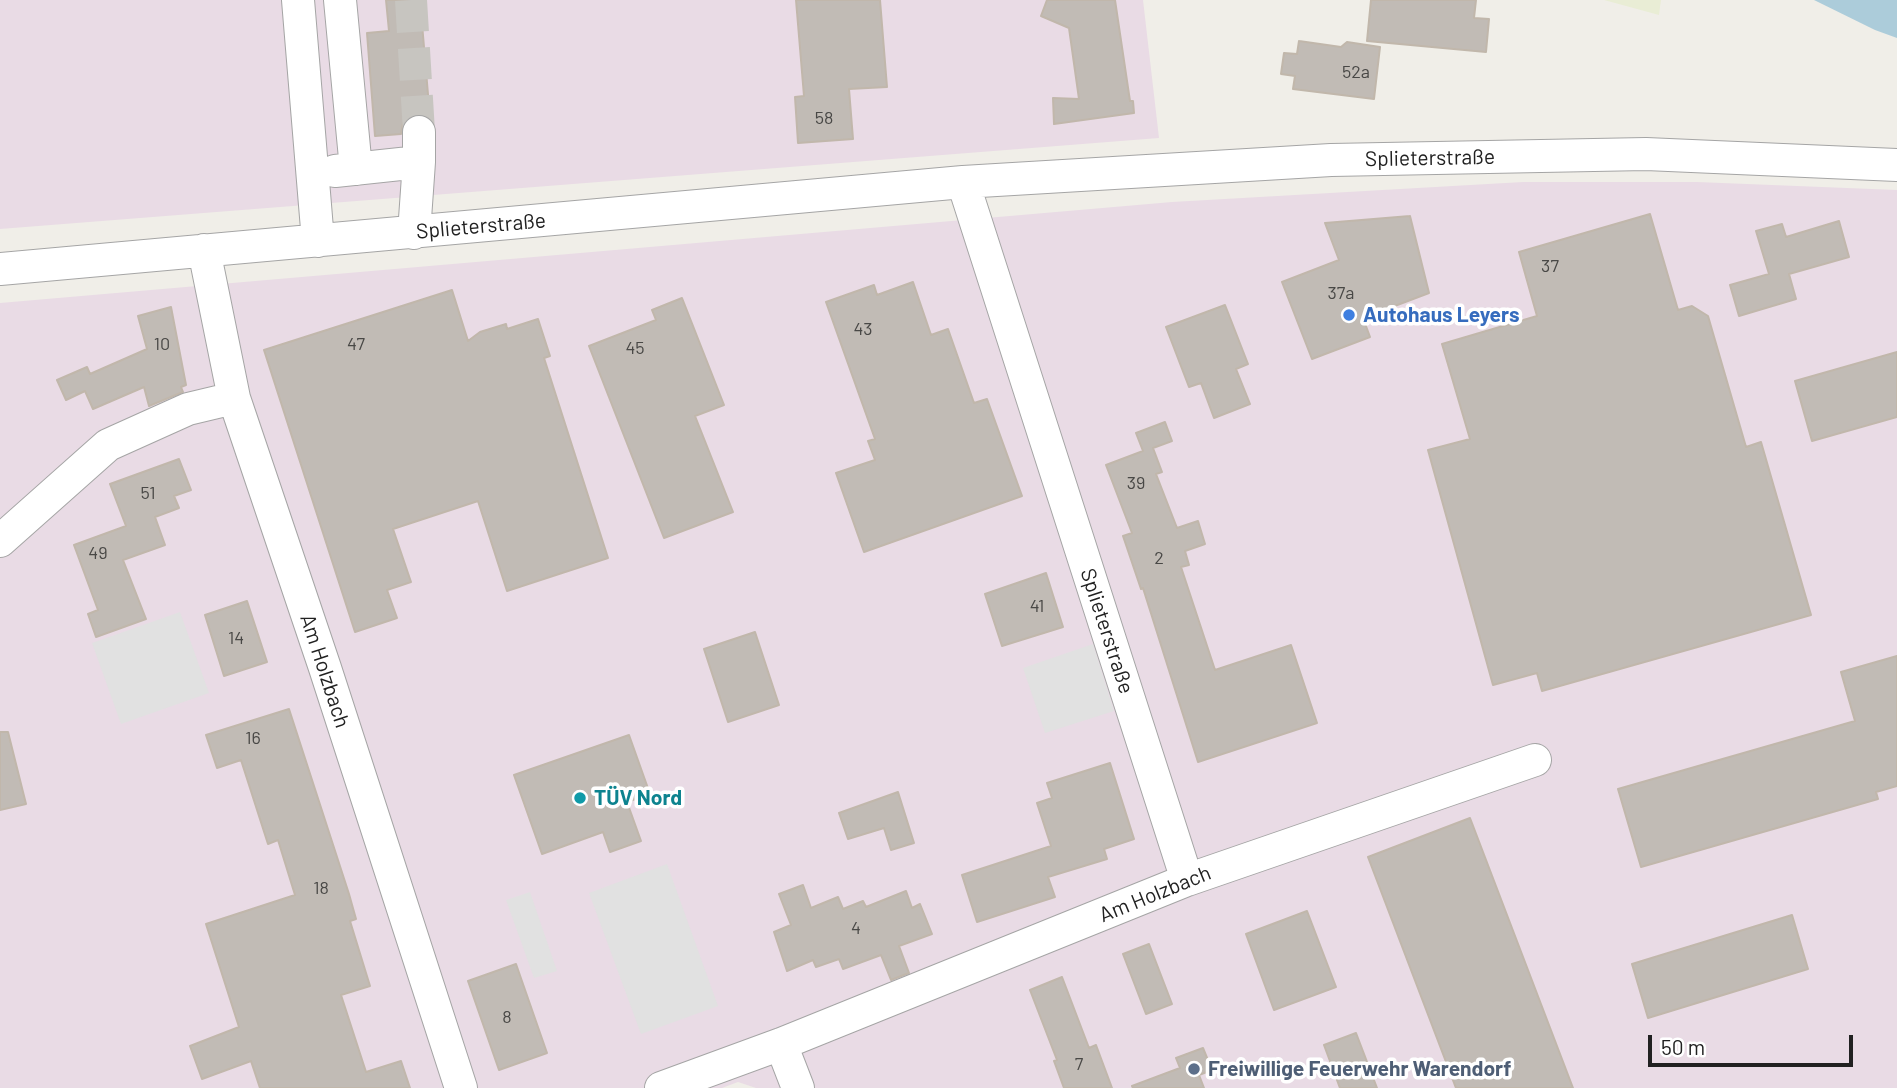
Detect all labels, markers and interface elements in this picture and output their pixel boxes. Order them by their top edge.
house number: 52a [1342,61,1370,83]
house number: 58 [815,107,833,129]
street label: Splieterstraße [1365,144,1495,172]
street label: Splieterstraße [415,208,547,244]
house number: 37 [1541,255,1559,277]
house number: 37a [1328,282,1354,304]
place label: Autohaus Leyers [1363,302,1519,328]
marker: Autohaus Leyers [1341,307,1357,323]
house number: 43 [853,318,873,340]
house number: 10 [154,333,170,355]
house number: 47 [347,333,365,355]
house number: 45 [625,337,645,359]
house number: 39 [1127,472,1145,494]
house number: 51 [140,482,156,504]
house number: 49 [88,542,108,564]
house number: 2 [1154,547,1164,569]
street label: Splieterstraße [1075,565,1139,697]
house number: 41 [1030,595,1044,617]
street label: Am Holzbach [295,611,355,731]
house number: 14 [228,627,244,649]
house number: 16 [245,727,261,749]
place label: TÜV Nord [594,785,682,811]
marker: TÜV Nord [572,790,588,806]
street label: Am Holzbach [1096,860,1214,928]
house number: 18 [313,877,329,899]
house number: 4 [851,917,861,939]
house number: 8 [502,1006,512,1028]
scale bar [1652,1021,1857,1066]
text: 50 m [1661,1034,1705,1059]
house number: 7 [1075,1053,1083,1075]
place label: Freiwillige Feuerwehr Warendorf [1208,1056,1511,1082]
marker: Freiwillige Feuerwehr Warendorf [1186,1061,1202,1077]

